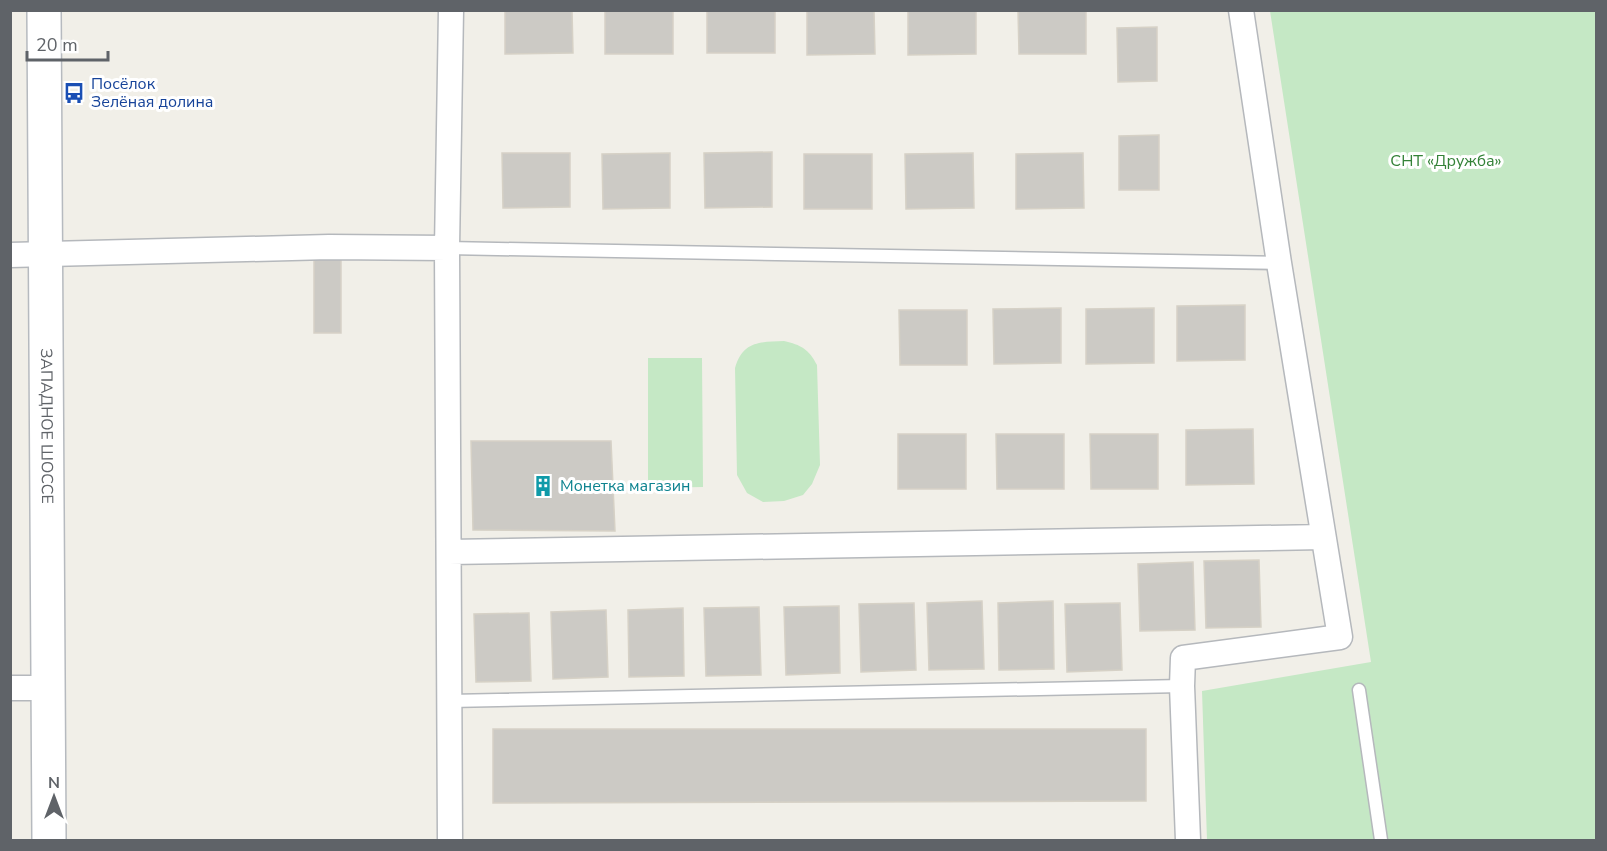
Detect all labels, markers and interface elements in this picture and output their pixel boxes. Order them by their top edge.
scale bar [27,24,108,62]
text: 20 m [36,33,78,57]
place label: Посёлок Зелёная долина [91,73,213,113]
bus stop icon: Посёлок Зелёная долина [62,81,86,105]
park label: СНТ «Дружба» [1390,150,1502,172]
street label: ЗАПАДНОЕ ШОССЕ [35,348,58,504]
building icon: Монетка магазин [531,474,555,498]
place label: Монетка магазин [560,475,691,497]
north arrow [24,767,84,827]
text: N [48,772,60,794]

